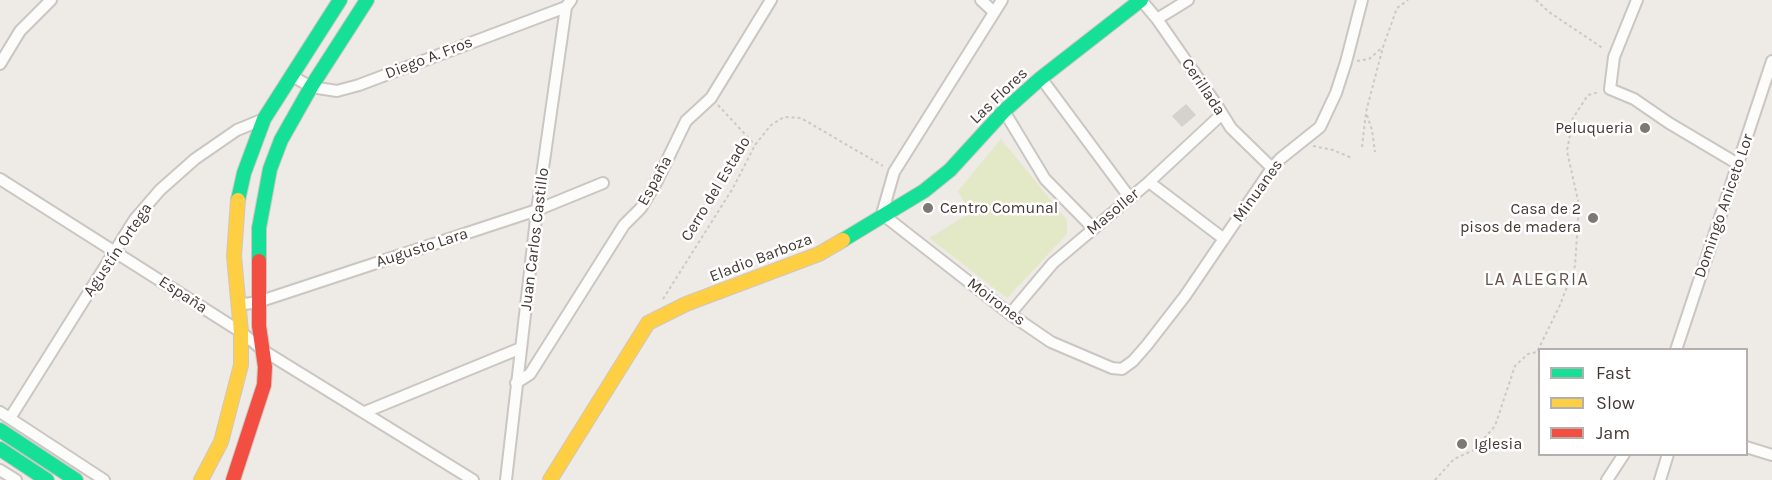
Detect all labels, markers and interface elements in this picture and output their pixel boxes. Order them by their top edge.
street label: Diego A. Fros [382,33,476,83]
street label: Cerillada [1177,55,1229,119]
street label: Las Flores [966,64,1032,128]
place label: Peluqueria [1555,118,1633,138]
marker: Peluqueria [1638,121,1652,135]
street label: Domingo Aniceto Lor [1690,132,1758,280]
street label: Cerro del Estado [677,133,755,245]
street label: España [634,153,676,209]
street label: Minuanes [1229,156,1287,226]
street label: Juan Carlos Castillo [517,166,553,312]
street label: Masoller [1083,185,1143,239]
place label: Centro Comunal [940,198,1058,218]
place label: Casa de 2 pisos de madera [1460,199,1581,237]
street label: Agustín Ortega [80,200,156,300]
marker: Centro Comunal [921,201,935,215]
marker: Casa de 2 pisos de madera [1586,211,1600,225]
street label: Augusto Lara [374,224,470,272]
street label: Eladio Barboza [707,230,815,286]
district label: LA ALEGRIA [1485,269,1589,291]
street label: España [155,272,211,318]
street label: Moirones [963,274,1029,330]
legend [1538,348,1748,456]
text: Fast [1596,362,1631,384]
text: Slow [1596,392,1635,414]
text: Jam [1596,422,1630,444]
place label: Iglesia [1474,434,1522,454]
marker: Iglesia [1455,437,1469,451]

